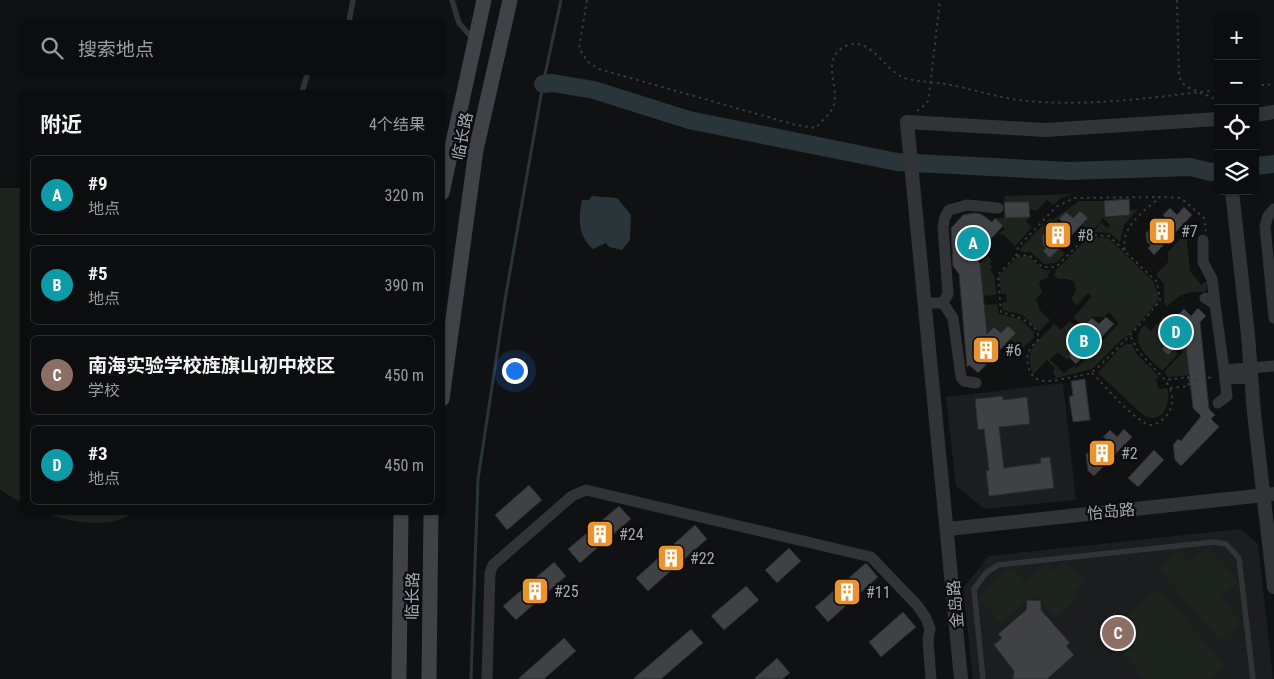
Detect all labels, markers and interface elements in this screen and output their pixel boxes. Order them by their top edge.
map controls [1214,15,1259,195]
button: + [1214,15,1259,60]
search box [20,20,445,75]
icon: search [38,34,66,62]
text: 搜索地点 [78,38,154,61]
button: − [1214,60,1259,105]
button: locate [1214,105,1259,150]
street label: 临长路 [449,111,476,161]
text: 附近 [40,113,82,137]
text: 4个结果 [369,115,425,134]
button: layers [1214,150,1259,195]
text: #9 [88,172,108,195]
text: A [52,186,62,205]
text: 320 m [385,186,424,205]
text: 地点 [88,199,120,218]
building icon: #7 [1147,216,1177,246]
building icon: #8 [1043,220,1073,250]
place label: #7 [1181,222,1198,241]
pin: A [957,224,989,262]
place label: #8 [1077,226,1094,245]
text: #5 [88,262,108,285]
text: B [53,276,61,295]
text: 390 m [385,276,424,295]
text: 地点 [88,289,120,308]
pin: D [1160,313,1192,351]
pin: B [1068,322,1100,360]
building icon: #6 [971,335,1001,365]
place label: #6 [1005,341,1022,360]
text: 南海实验学校旌旗山初中校区 [88,354,335,377]
your location [502,358,528,384]
text: C [52,366,62,385]
text: 450 m [385,366,424,385]
text: 学校 [88,381,120,400]
building icon: #2 [1087,438,1117,468]
text: #3 [88,442,108,465]
place label: #2 [1121,444,1138,463]
text: D [52,456,62,475]
text: 450 m [385,456,424,475]
text: 地点 [88,469,120,488]
street label: 怡岛路 [1086,500,1136,523]
building icon: #24 [585,519,615,549]
place label: #24 [619,525,644,544]
building icon: #22 [656,543,686,573]
place label: #22 [690,549,715,568]
street label: 临长路 [403,572,422,620]
building icon: #25 [520,576,550,606]
building icon: #11 [832,577,862,607]
street label: 金岛路 [944,579,967,629]
place label: #25 [554,582,579,601]
place label: #11 [866,583,891,602]
pin: C [1102,614,1134,652]

